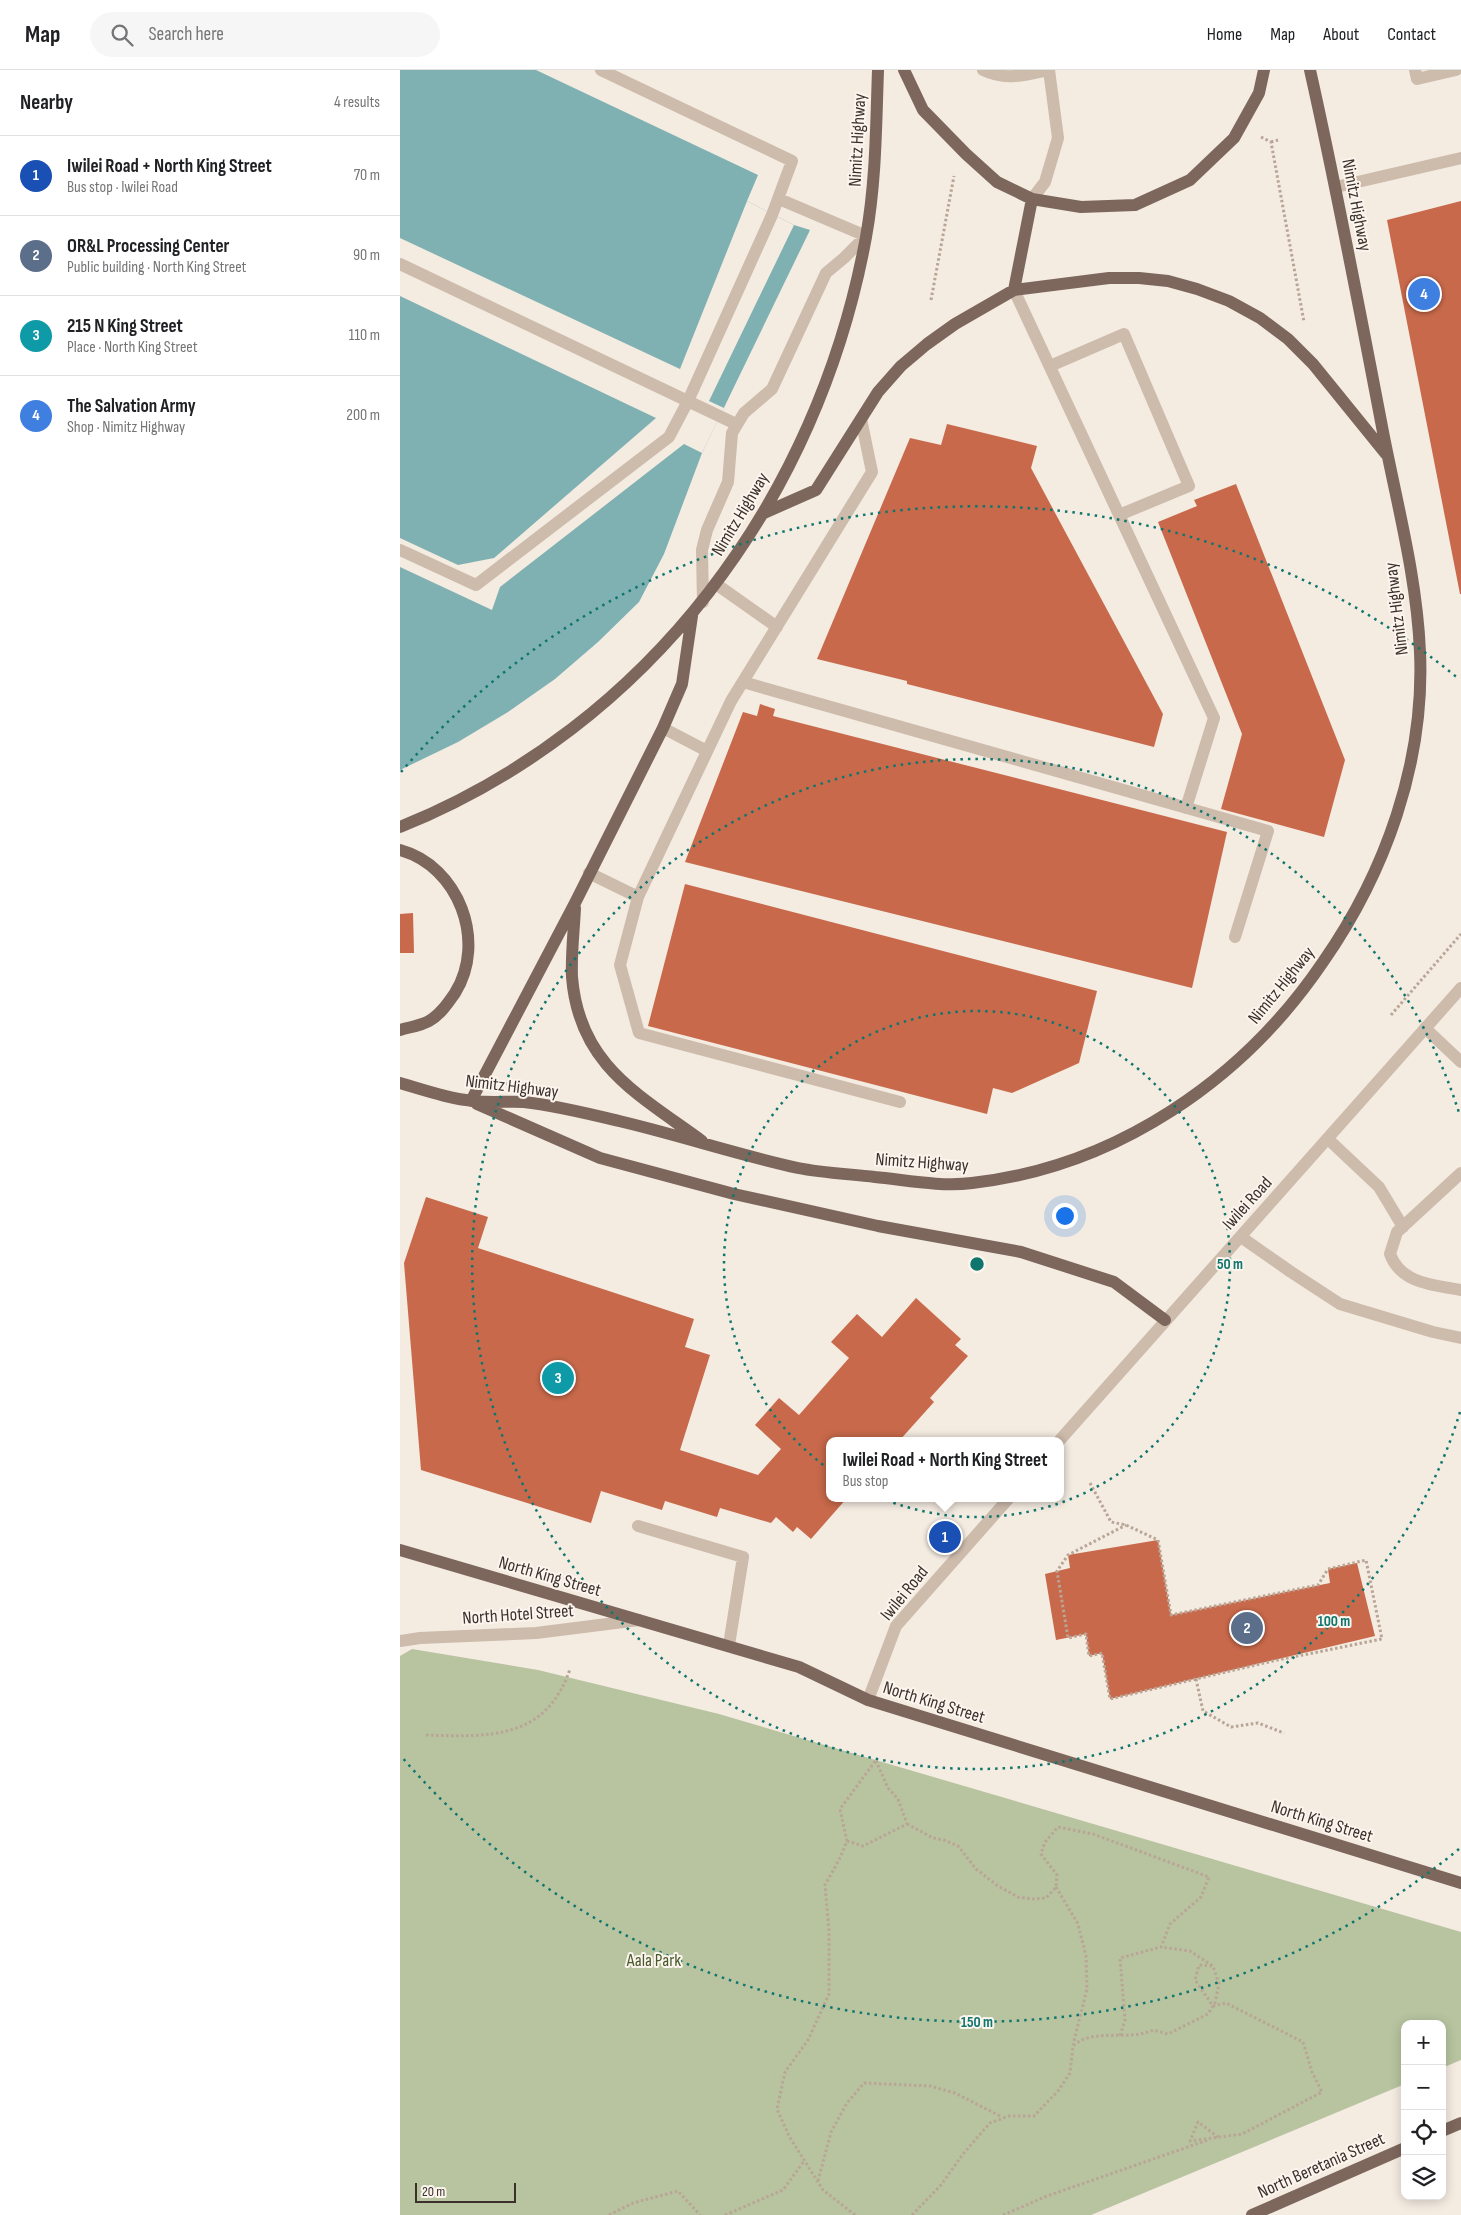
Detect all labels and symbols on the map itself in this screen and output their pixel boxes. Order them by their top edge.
street label: Nimitz Highway [845,93,870,187]
street label: Nimitz Highway [1337,157,1376,253]
pin: 4 [1408,275,1440,313]
street label: Nimitz Highway [707,469,773,560]
street label: Nimitz Highway [1380,561,1413,657]
street label: Nimitz Highway [1244,942,1319,1028]
street label: Nimitz Highway [464,1070,560,1103]
street label: Nimitz Highway [875,1149,969,1176]
street label: Iwilei Road [1218,1173,1277,1234]
your location [1052,1203,1078,1229]
centre of rings [968,1255,986,1273]
text: 50 m [1217,1255,1243,1274]
pin: 3 [542,1359,574,1397]
pin: 1 [929,1518,961,1556]
street label: North King Street [496,1552,604,1601]
street label: Iwilei Road [876,1562,933,1625]
street label: North Hotel Street [462,1600,575,1629]
pin: 2 [1231,1609,1263,1647]
text: 100 m [1318,1612,1350,1631]
street label: North King Street [880,1677,988,1728]
street label: North King Street [1268,1796,1376,1847]
park label: Aala Park [626,1950,681,1971]
text: 150 m [961,2013,993,2032]
street label: North Beretania Street [1255,2128,1388,2203]
scale bar [415,2180,516,2203]

